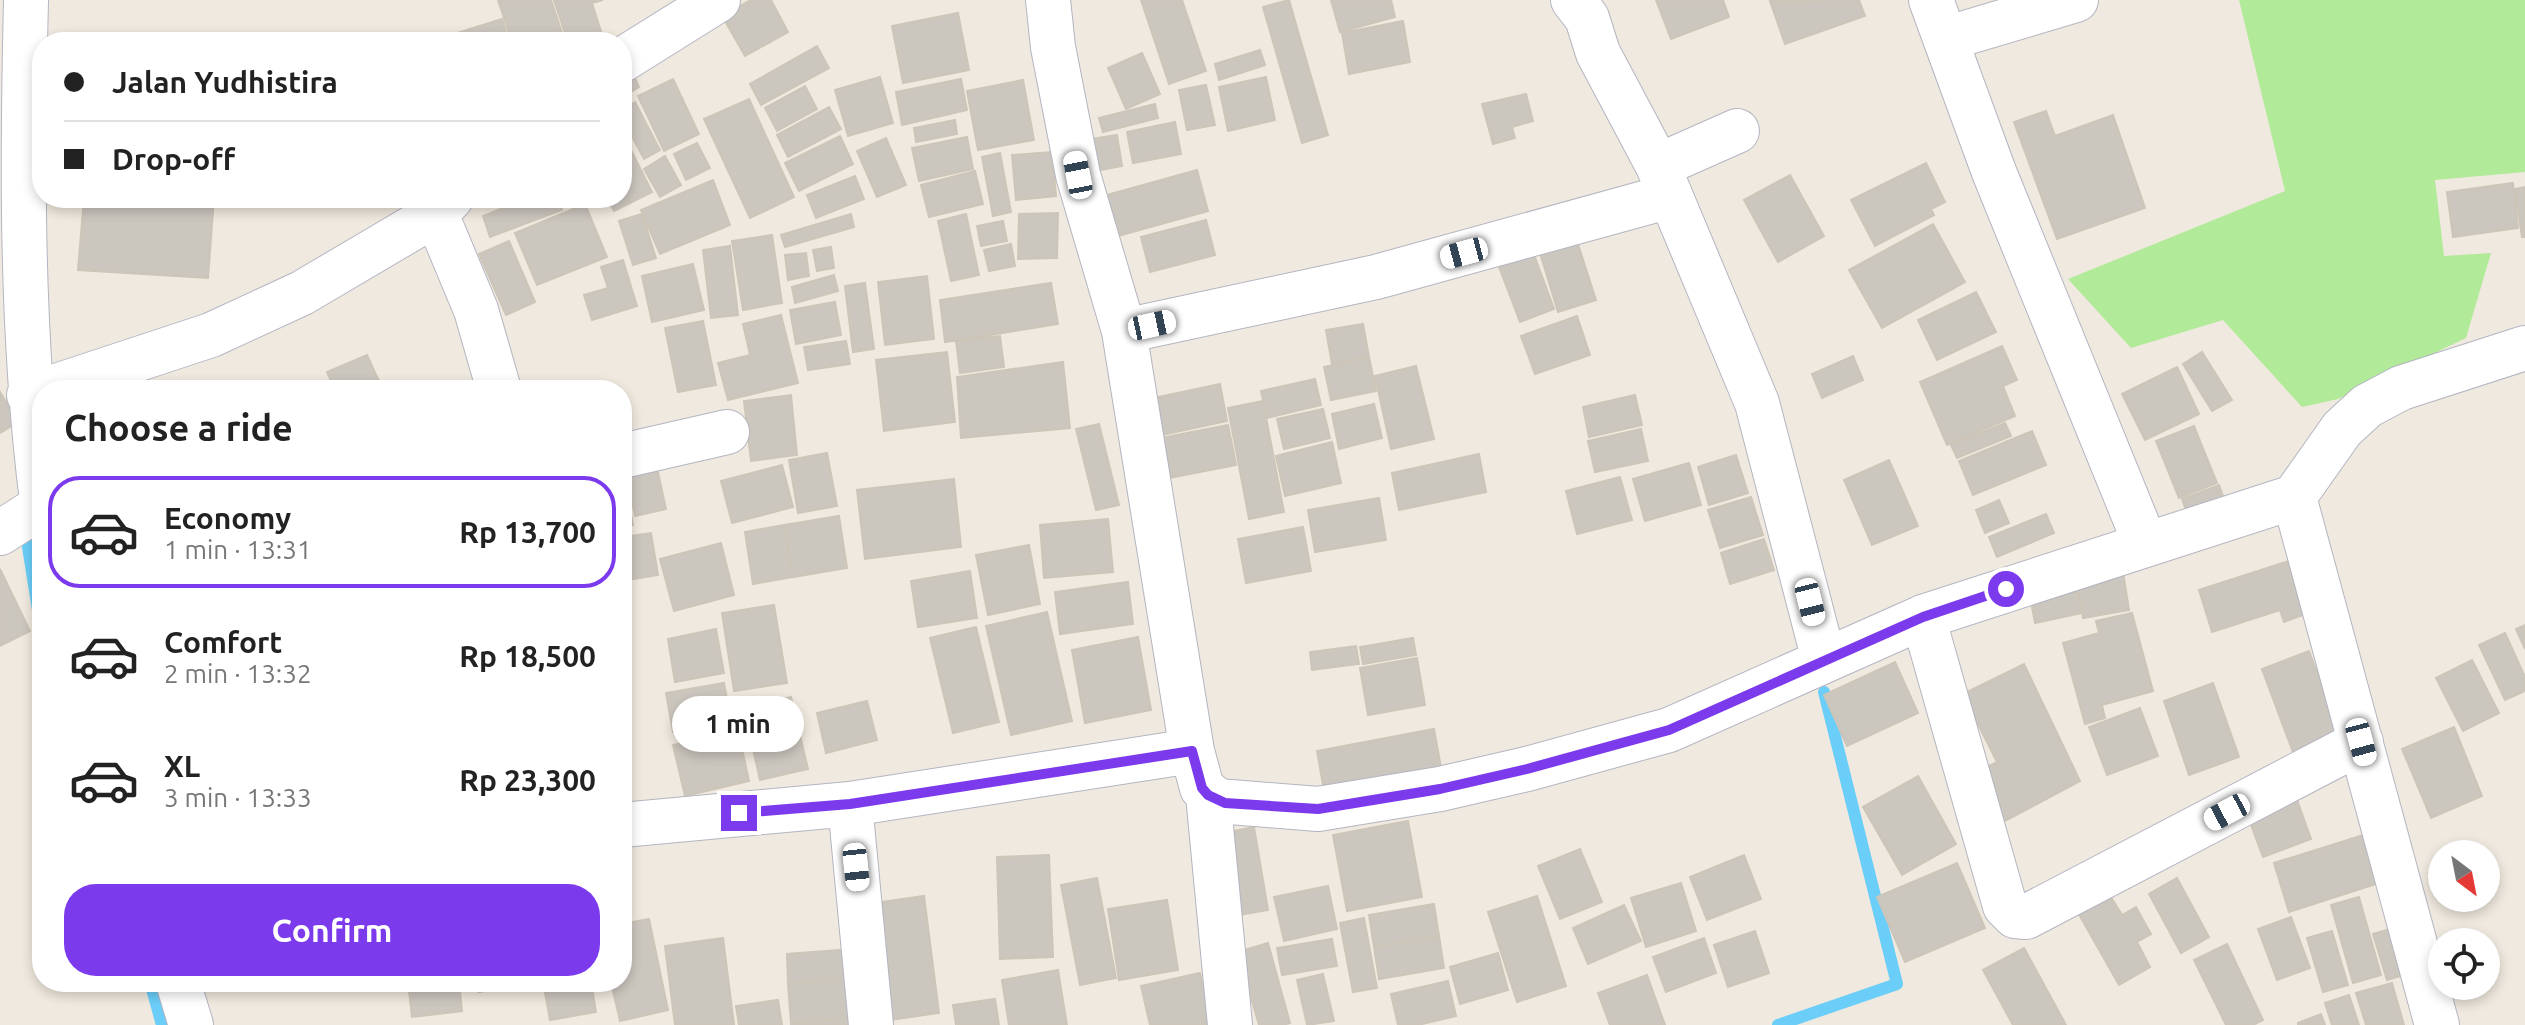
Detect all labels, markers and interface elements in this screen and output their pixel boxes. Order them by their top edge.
text: Jalan Yudhistira [112,65,338,99]
text: Drop-off [112,142,235,176]
car [1062,149,1094,201]
car [1438,235,1490,271]
car [1126,308,1178,342]
text: Choose a ride [64,407,293,448]
icon: car [68,496,140,568]
text: Economy [164,501,291,535]
text: Rp 13,700 [459,515,596,549]
text: 1 min · 13:31 [164,535,312,564]
route start [1988,571,2024,607]
car [1793,576,1827,628]
icon: car [68,620,140,692]
text: Comfort [164,625,282,659]
text: Rp 18,500 [459,639,596,673]
text: 2 min · 13:32 [164,659,312,688]
callout: 1 min [673,697,805,753]
text: 1 min [705,709,771,738]
car [2343,716,2379,768]
icon: car [68,744,140,816]
text: XL [164,749,200,783]
text: Rp 23,300 [459,763,596,797]
text: 3 min · 13:33 [164,783,312,812]
car [2200,790,2254,834]
route end [721,795,757,831]
north arrow [2428,840,2500,912]
map controls [2428,840,2500,1000]
car [842,842,870,892]
button: Confirm [64,884,600,976]
button: locate [2428,928,2500,1000]

